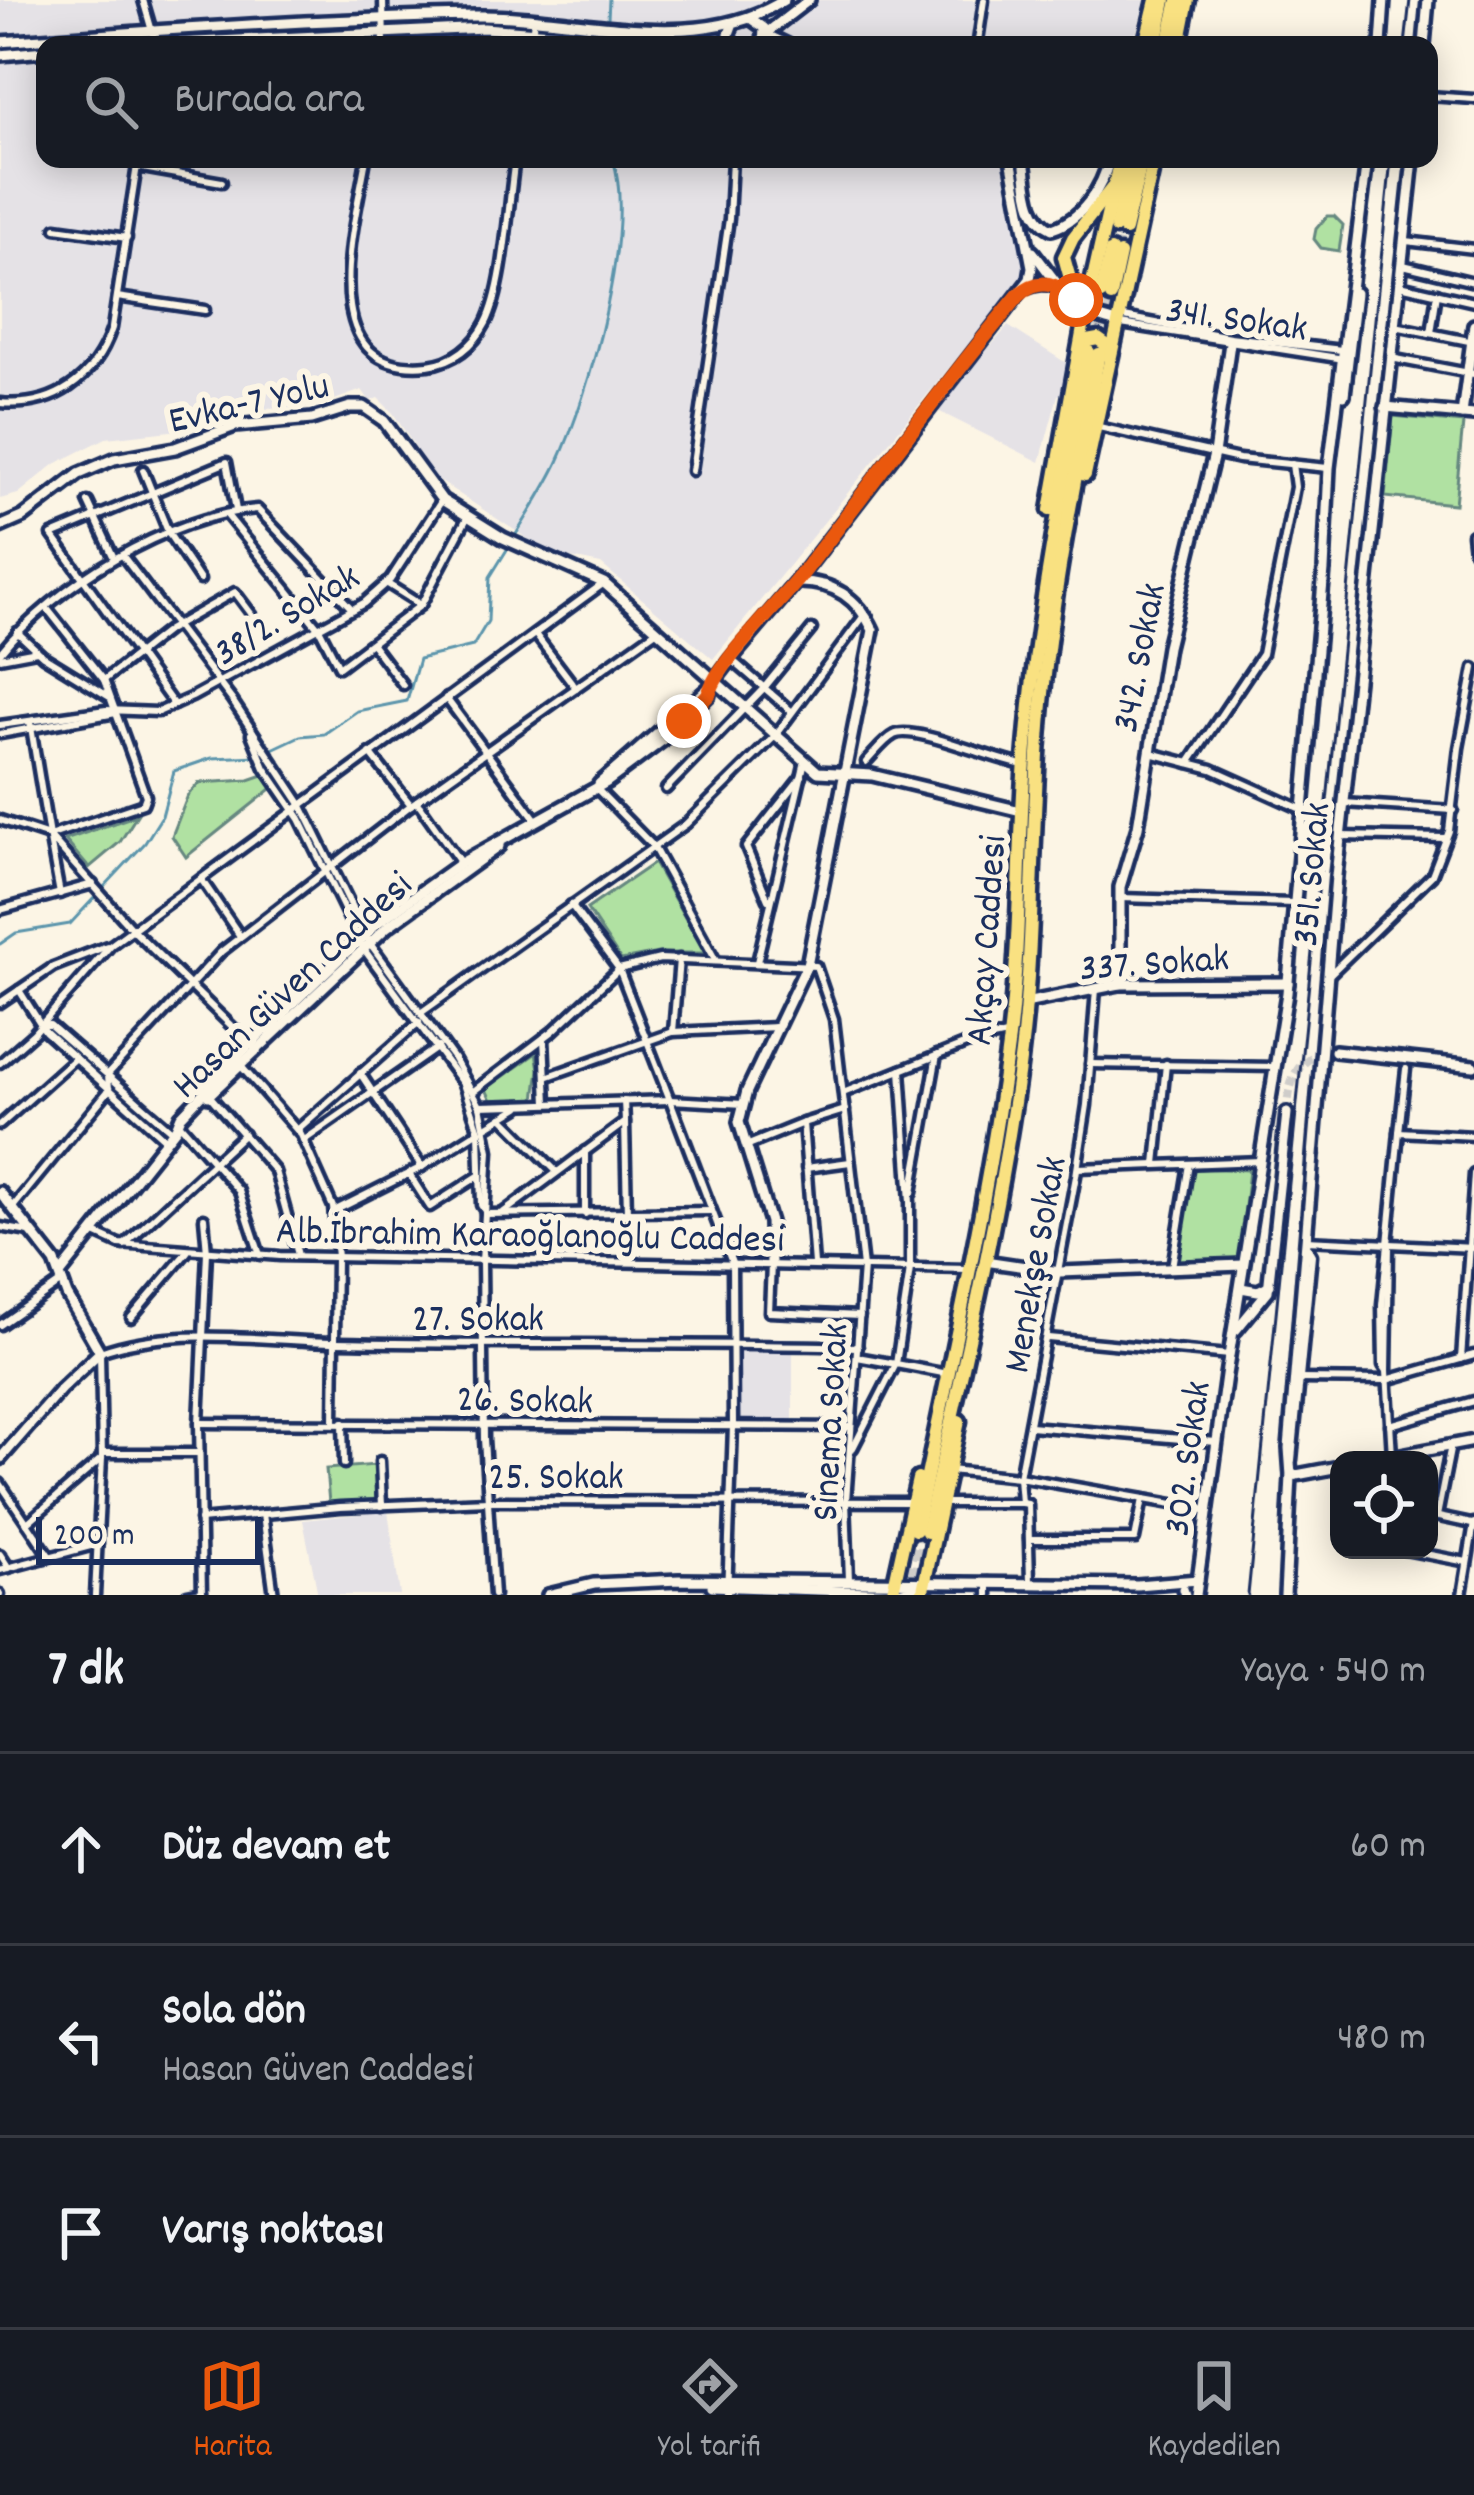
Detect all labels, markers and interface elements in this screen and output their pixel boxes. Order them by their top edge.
search box [36,36,1438,168]
icon: search [78,69,144,135]
text: Burada ara [174,70,364,134]
route start [1049,273,1103,327]
street label: 341. Sokak [1162,285,1310,360]
street label: Evka-7 Yolu [164,361,335,451]
street label: 38/2. Sokak [205,552,372,683]
street label: 342. Sokak [1101,579,1184,737]
route end [657,694,711,748]
street label: 351. Sokak [1281,800,1348,949]
street label: Akçay Caddesi [955,833,1024,1048]
street label: Hasan Güven Caddesi [162,861,427,1114]
street label: 337. Sokak [1078,934,1231,999]
street label: Menekşe Sokak [992,1153,1084,1378]
street label: Alb.İbrahim Karaoğlanoğlu Caddesi [275,1207,785,1270]
street label: 27. Sokak [412,1295,544,1350]
street label: Sinema Sokak [801,1322,866,1523]
street label: 26. Sokak [456,1375,594,1432]
street label: 302. Sokak [1152,1378,1229,1540]
map controls [1330,1451,1438,1559]
button: locate [1330,1451,1438,1559]
street label: 25. Sokak [488,1453,624,1508]
scale bar [36,1511,261,1564]
text: 200 m [54,1514,135,1561]
text: 7 dk [48,1637,124,1709]
text: Yaya · 540 m [1241,1646,1426,1701]
icon: ahead [48,1816,114,1882]
text: Düz devam et [162,1817,390,1881]
text: 60 m [1350,1821,1426,1876]
text: Sola dön [162,1981,306,2045]
icon: left [48,2008,114,2074]
text: 480 m [1337,2013,1426,2068]
text: Hasan Güven Caddesi [162,2045,474,2100]
icon: arrive [48,2200,114,2266]
text: Varış noktası [162,2201,384,2265]
tab: Harita [193,2353,271,2472]
tab: Yol tarifi [658,2353,761,2472]
tab: Kaydedilen [1148,2353,1281,2472]

